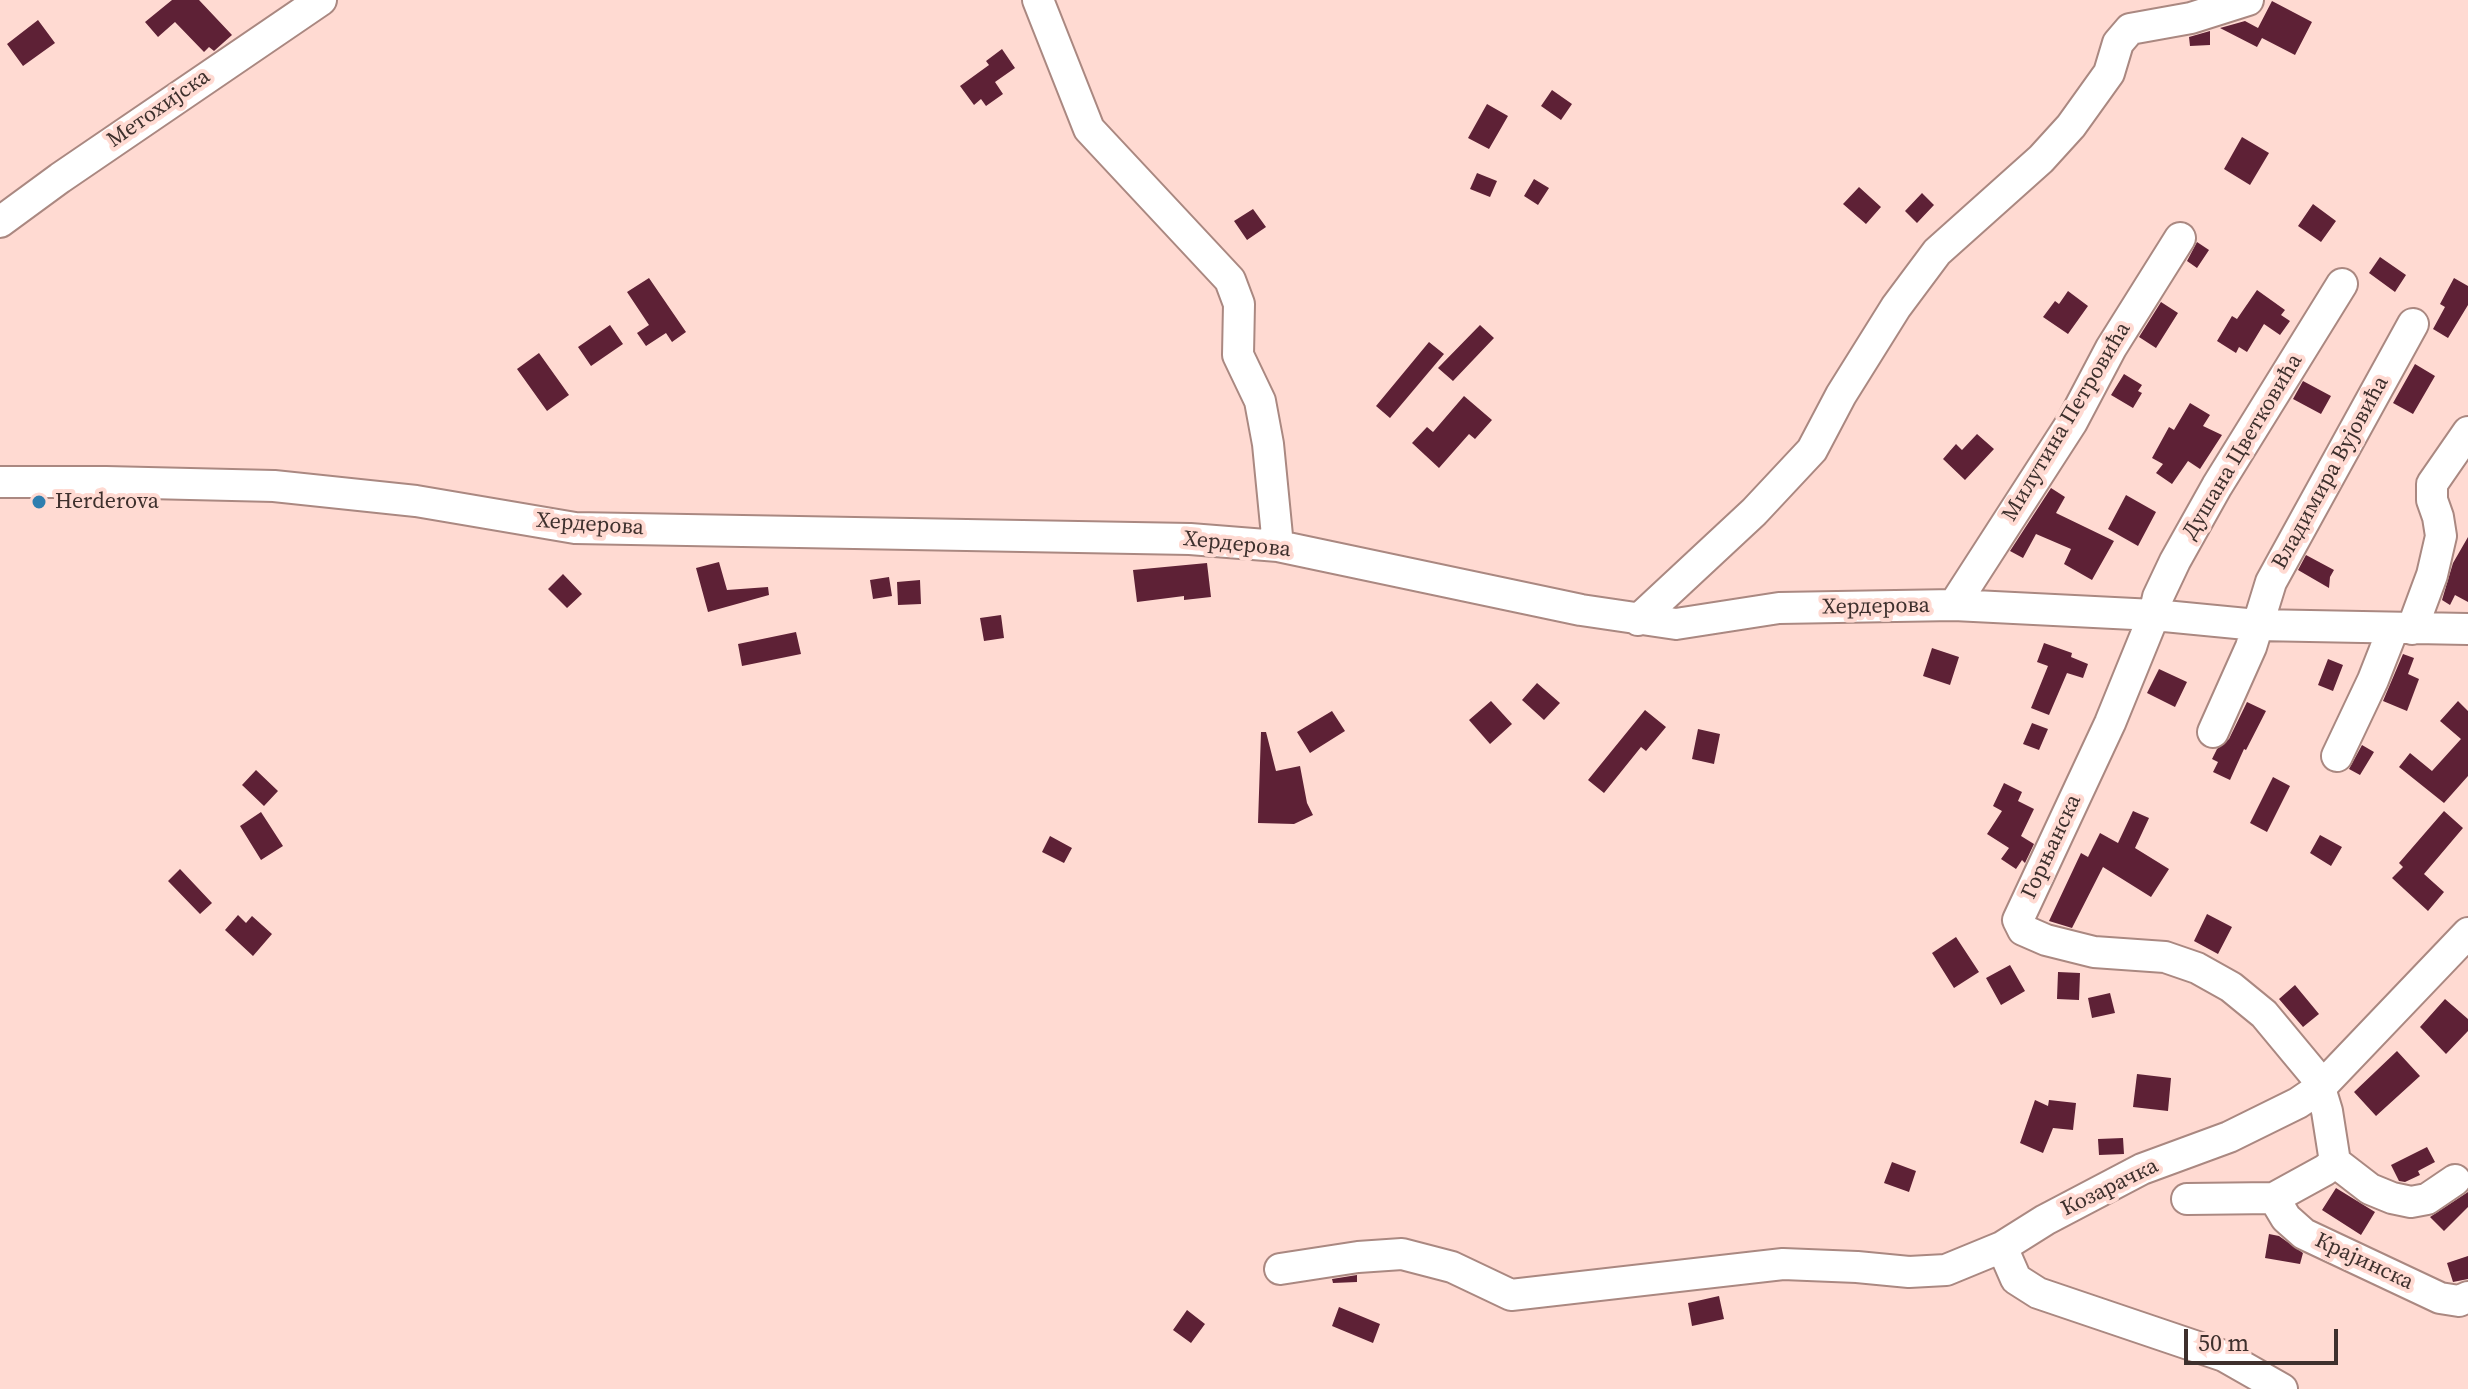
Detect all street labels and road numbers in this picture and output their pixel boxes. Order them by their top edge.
street label: Метохијска [103,64,215,154]
street label: Милутина Петровића [1997,318,2137,526]
street label: Душана Цветковића [2177,350,2309,544]
street label: Владимира Вујовића [2267,372,2395,574]
street label: Хердерова [535,508,645,542]
street label: Хердерова [1182,526,1292,564]
street label: Хердерова [1822,593,1930,621]
street label: Горњанска [2016,791,2088,903]
street label: Козарачка [2057,1153,2163,1223]
street label: Крајинска [2311,1228,2417,1296]

